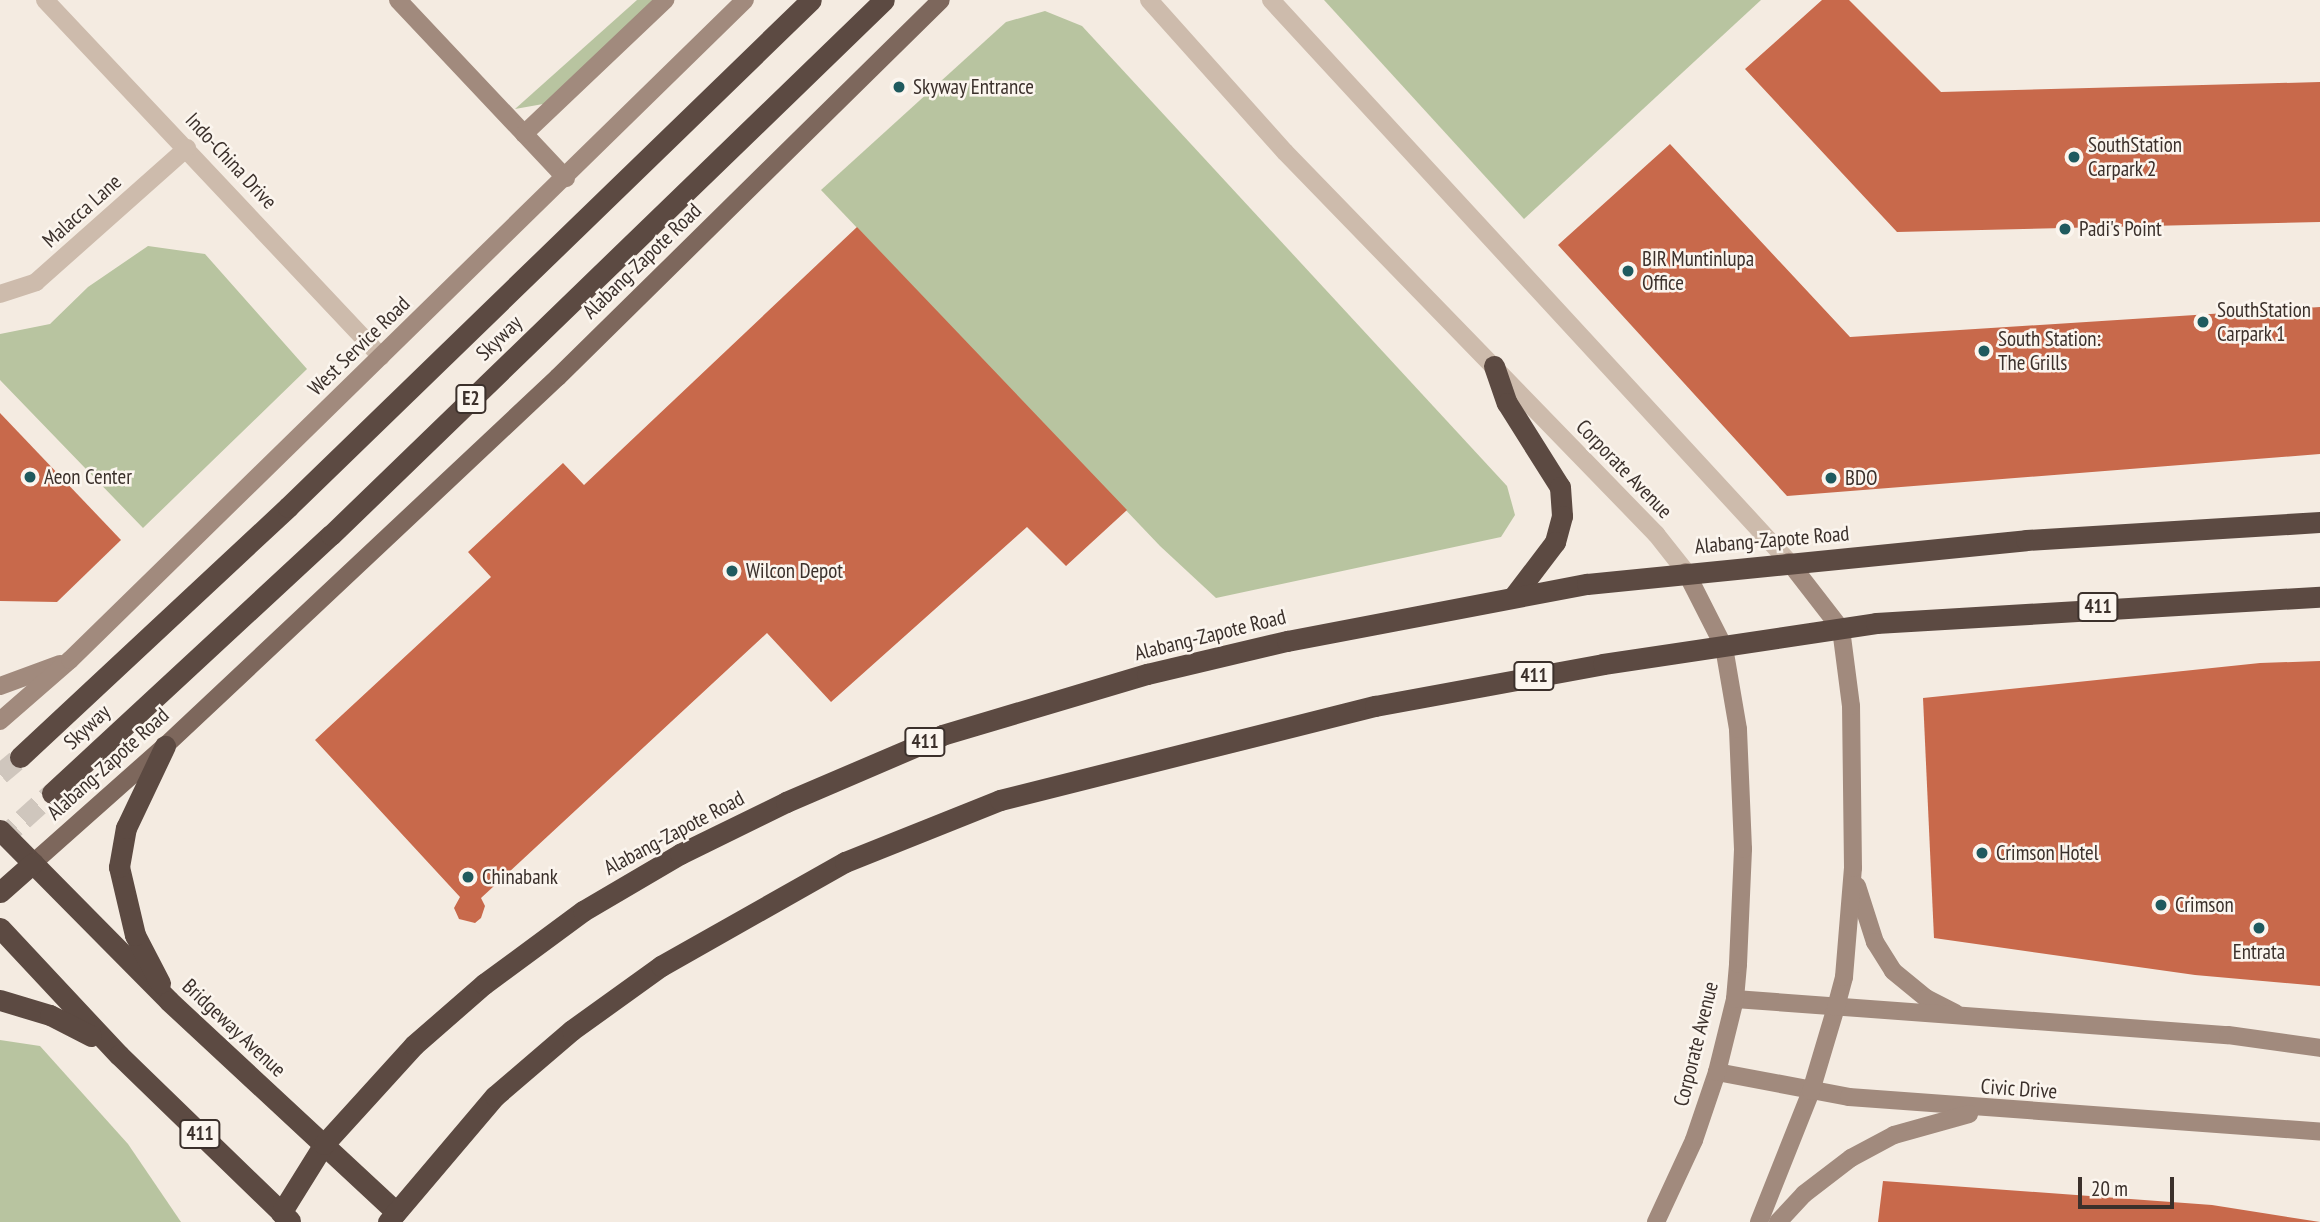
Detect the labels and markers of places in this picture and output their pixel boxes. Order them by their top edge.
place label: Skyway Entrance [913,74,1035,100]
marker: Skyway Entrance [891,79,907,95]
place label: SouthStation Carpark 2 [2088,132,2182,182]
marker: SouthStation Carpark 2 [2066,149,2082,165]
place label: Padi's Point [2079,216,2162,242]
marker: Padi's Point [2057,221,2073,237]
place label: BIR Muntinlupa Office [1642,246,1754,296]
marker: BIR Muntinlupa Office [1620,263,1636,279]
place label: SouthStation Carpark 1 [2217,297,2311,347]
marker: SouthStation Carpark 1 [2195,314,2211,330]
place label: South Station: The Grills [1998,326,2101,376]
marker: South Station: The Grills [1976,343,1992,359]
place label: Aeon Center [44,464,132,490]
place label: BDO [1845,465,1877,491]
marker: Aeon Center [22,469,38,485]
marker: BDO [1823,470,1839,486]
place label: Wilcon Depot [746,558,843,584]
marker: Wilcon Depot [724,563,740,579]
place label: Crimson Hotel [1996,840,2099,866]
marker: Crimson Hotel [1974,845,1990,861]
place label: Chinabank [482,864,558,890]
marker: Chinabank [460,869,476,885]
place label: Crimson [2175,892,2234,918]
marker: Crimson [2153,897,2169,913]
marker: Entrata [2251,920,2267,936]
place label: Entrata [2233,939,2285,965]

